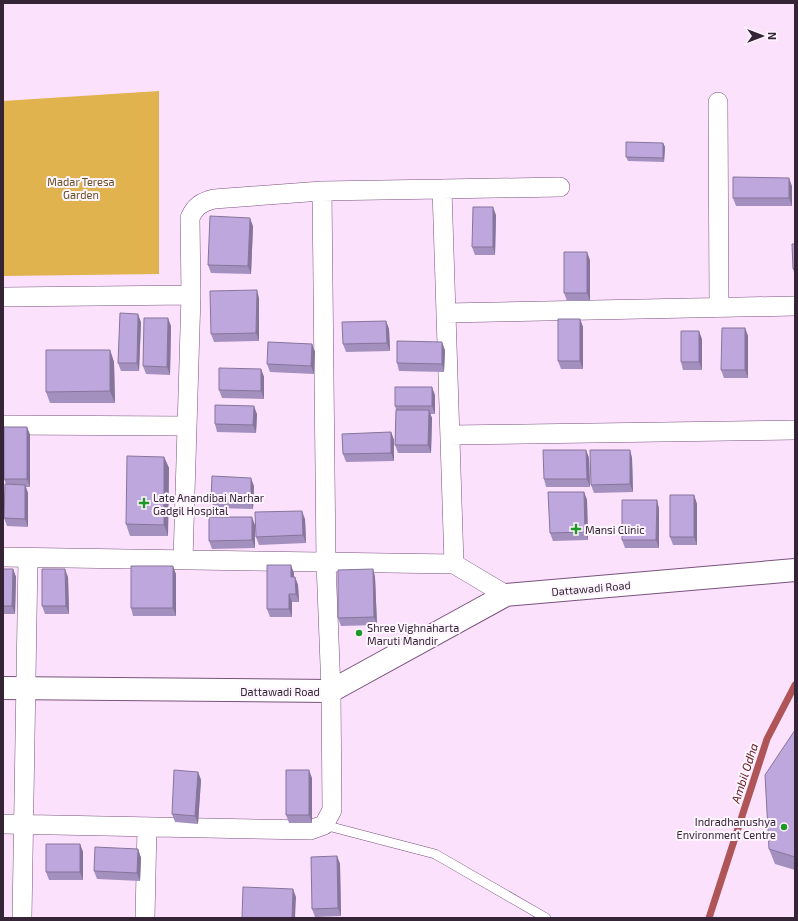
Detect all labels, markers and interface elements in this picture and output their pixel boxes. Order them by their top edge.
north arrow [742,16,782,56]
text: N [766,32,779,40]
park label: Madar Teresa Garden [47,175,115,201]
place label: Late Anandibai Narhar Gadgil Hospital [153,491,265,517]
marker: Late Anandibai Narhar Gadgil Hospital [138,497,150,509]
marker: Mansi Clinic [570,523,582,535]
place label: Mansi Clinic [585,523,645,536]
street label: Dattawadi Road [551,578,631,598]
place label: Shree Vighnaharta Maruti Mandir [367,621,459,647]
marker: Shree Vighnaharta Maruti Mandir [354,628,364,638]
street label: Dattawadi Road [240,685,320,698]
water label: Ambil Odha [727,741,760,806]
place label: Indradhanushya Environment Centre [676,815,776,841]
marker: Indradhanushya Environment Centre [779,822,789,832]

